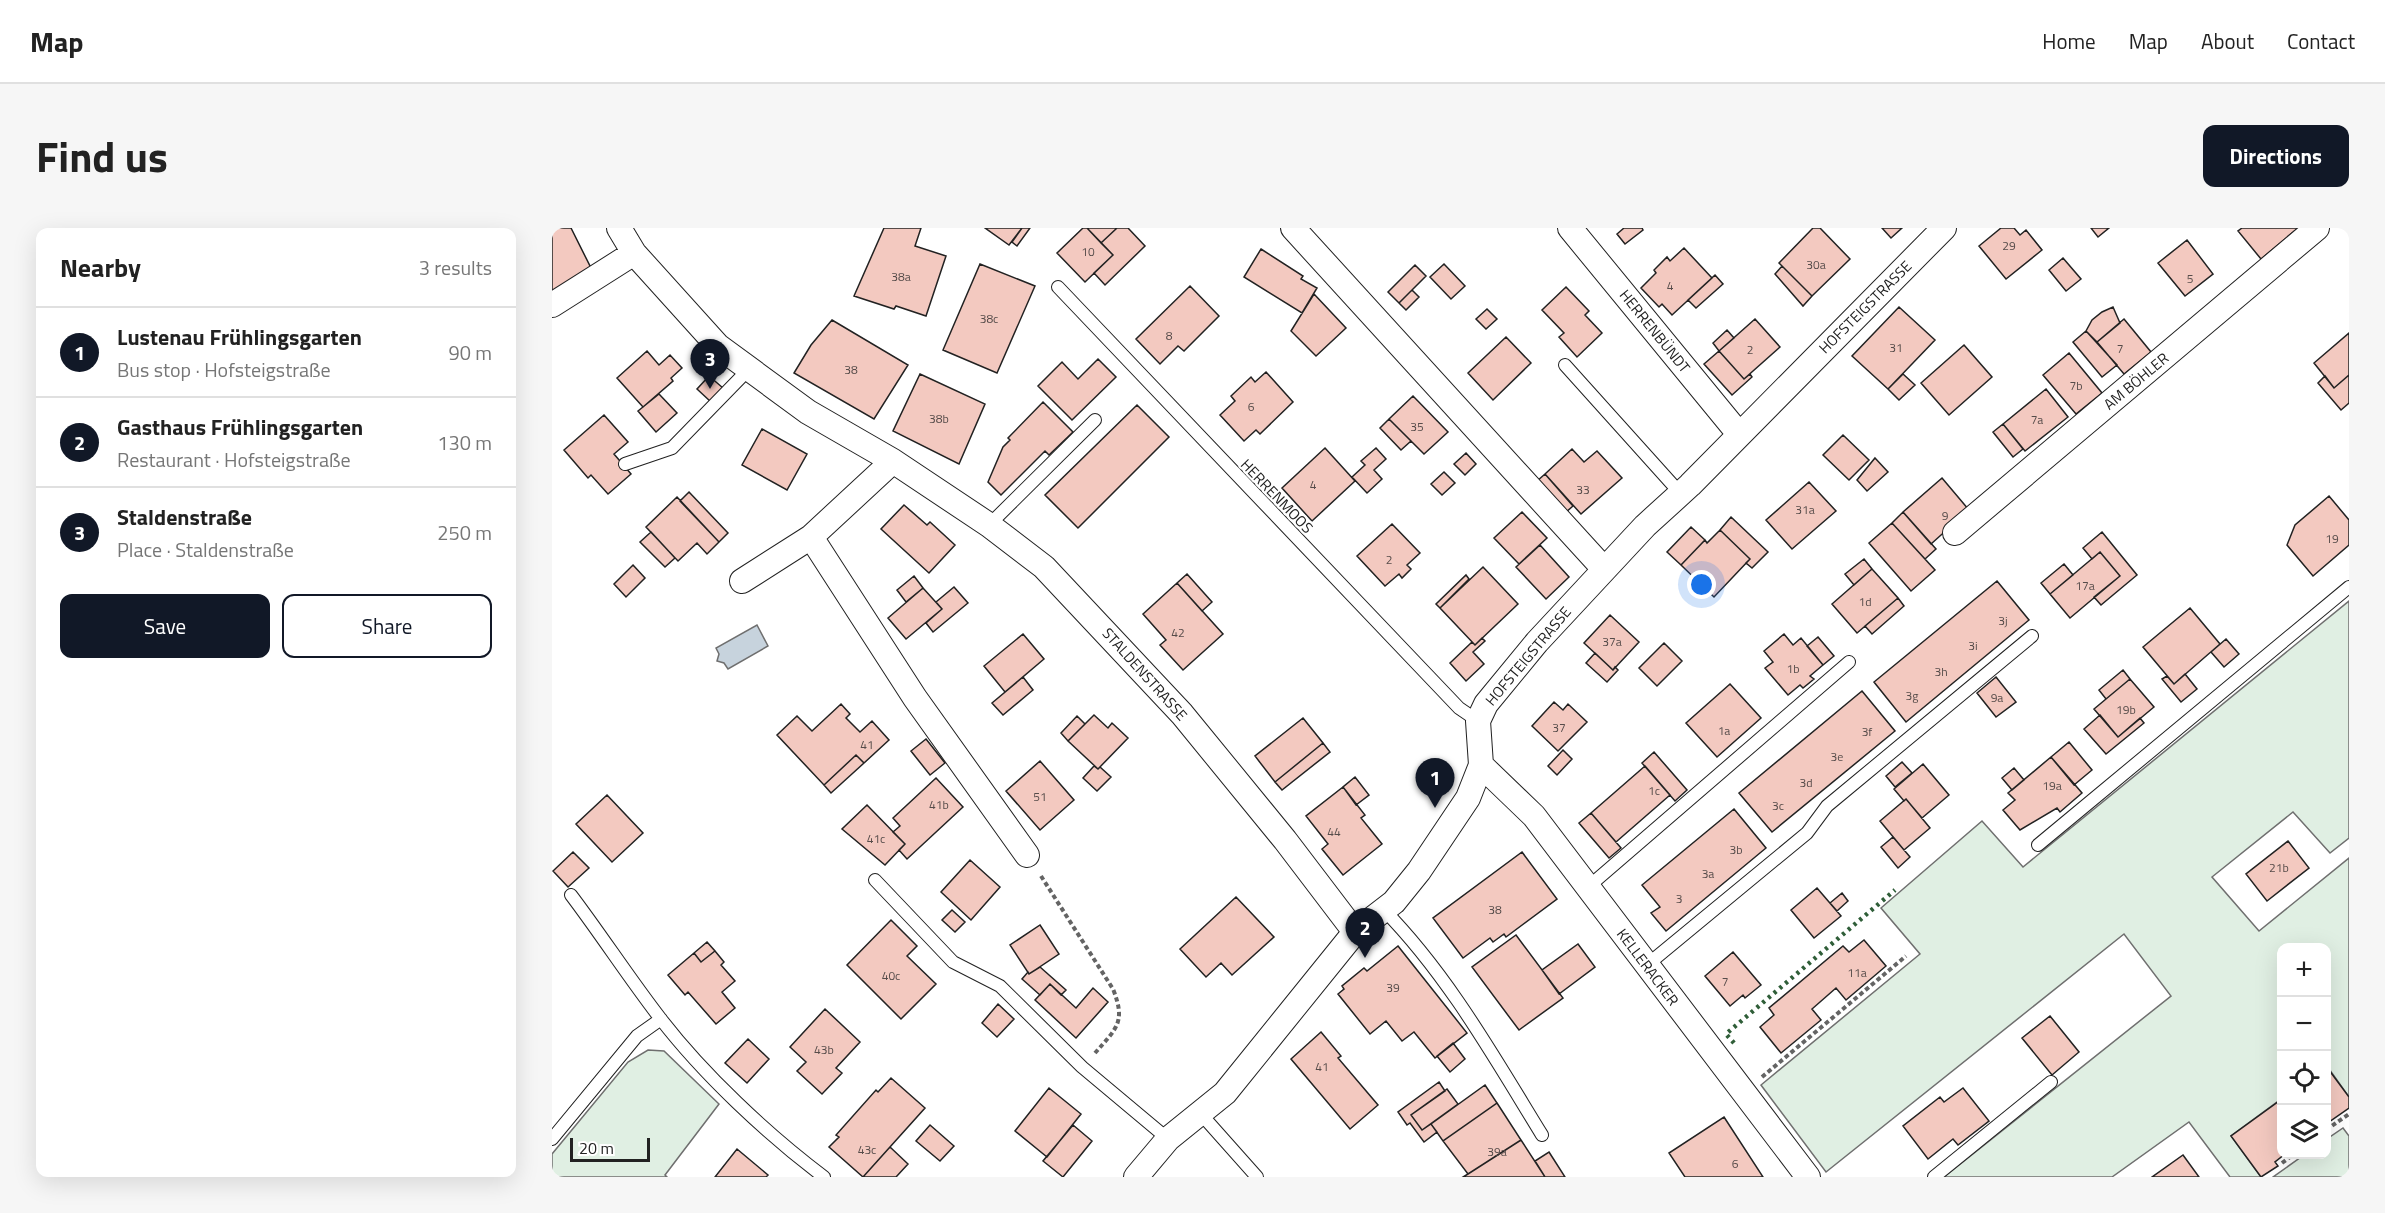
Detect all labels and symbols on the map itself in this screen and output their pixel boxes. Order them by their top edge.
house number: 29 [2002,236,2016,255]
house number: 10 [1081,242,1095,261]
house number: 30a [1806,255,1826,274]
street label: HOFSTEIGSTRASSE [1813,255,1917,359]
house number: 38a [891,267,911,286]
house number: 5 [2187,269,2194,288]
house number: 4 [1667,276,1674,295]
street label: HERRENBÜNDT [1614,284,1696,378]
house number: 38c [980,309,998,328]
house number: 8 [1166,326,1173,345]
house number: 31 [1889,338,1903,357]
house number: 7 [2117,339,2123,358]
pin: 3 [690,340,730,389]
house number: 2 [1747,340,1753,359]
street label: AM BÖHLER [2098,347,2174,415]
house number: 38 [844,360,858,379]
house number: 7b [2069,376,2083,395]
house number: 6 [1248,397,1255,416]
house number: 38b [929,409,949,428]
house number: 7a [2031,410,2043,429]
house number: 35 [1410,417,1424,436]
street label: HERRENMOOS [1235,454,1319,538]
house number: 4 [1310,475,1317,494]
house number: 33 [1576,480,1590,499]
house number: 31a [1795,500,1815,519]
house number: 9 [1942,506,1949,525]
house number: 19 [2325,529,2339,548]
house number: 2 [1386,550,1392,569]
your location [1687,570,1716,599]
house number: 17a [2075,576,2095,595]
house number: 1d [1858,592,1872,611]
street label: HOFSTEIGSTRASSE [1479,601,1577,711]
house number: 3j [1998,611,2008,630]
street label: STALDENSTRASSE [1097,622,1193,726]
house number: 42 [1171,623,1185,642]
house number: 37a [1602,632,1622,651]
house number: 3i [1968,636,1978,655]
house number: 1b [1786,659,1800,678]
house number: 3h [1934,662,1948,681]
house number: 3g [1906,686,1918,705]
house number: 9a [1991,688,2003,707]
house number: 19b [2116,700,2136,719]
house number: 37 [1552,718,1566,737]
house number: 1a [1718,721,1730,740]
house number: 3f [1862,722,1872,741]
house number: 41 [860,735,874,754]
house number: 3e [1831,747,1843,766]
pin: 1 [1416,758,1454,808]
house number: 3d [1799,773,1813,792]
house number: 19a [2042,776,2062,795]
house number: 1c [1648,781,1660,800]
house number: 51 [1033,787,1047,806]
house number: 41b [929,795,949,814]
house number: 3c [1772,796,1784,815]
house number: 44 [1327,822,1341,841]
house number: 41c [867,829,885,848]
house number: 3b [1729,840,1743,859]
house number: 21b [2269,858,2289,877]
house number: 3a [1702,864,1714,883]
house number: 3 [1676,889,1682,908]
house number: 38 [1488,900,1502,919]
pin: 2 [1346,908,1384,958]
street label: KELLERACKER [1611,923,1685,1011]
house number: 11a [1847,963,1867,982]
house number: 40c [882,966,900,985]
house number: 7 [1722,972,1728,991]
house number: 39 [1386,978,1400,997]
house number: 43b [814,1040,834,1059]
house number: 41 [1315,1057,1329,1076]
scale bar [570,1135,650,1162]
house number: 43c [858,1140,876,1159]
house number: 39a [1487,1142,1507,1161]
house number: 6 [1732,1154,1739,1173]

